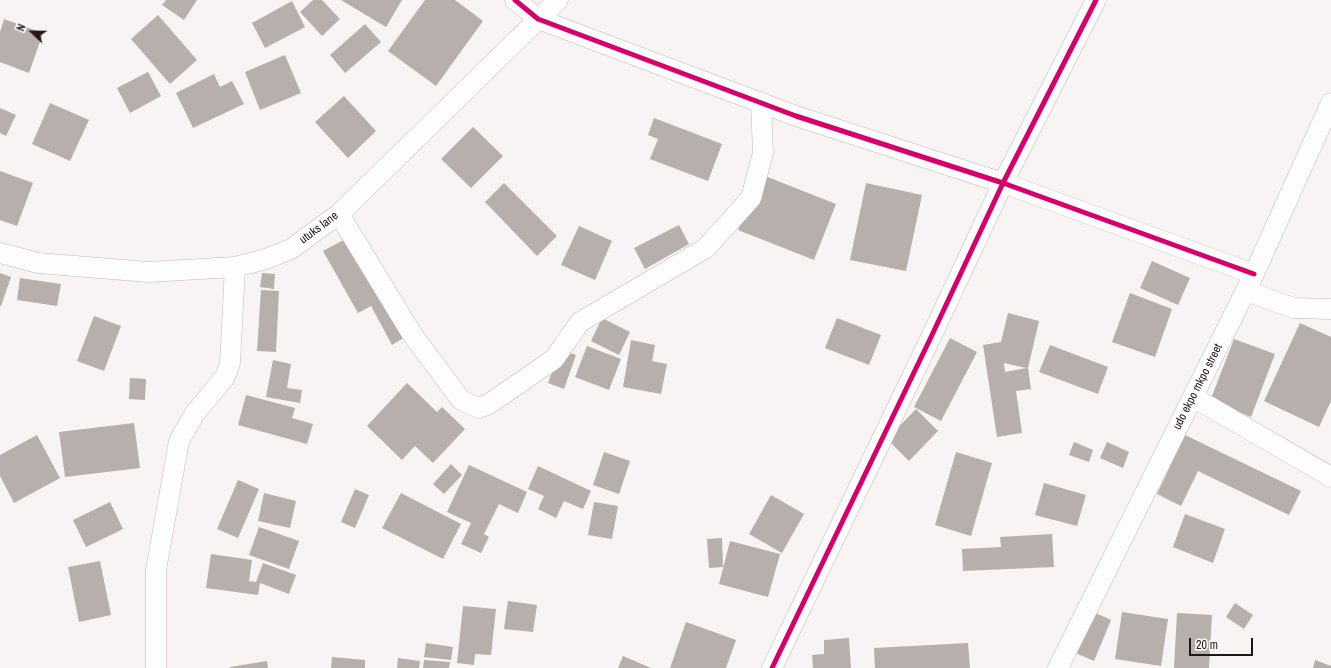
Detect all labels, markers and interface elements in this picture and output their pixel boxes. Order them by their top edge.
north arrow [12,12,52,52]
text: N [13,22,29,33]
street label: utuks lane [297,209,341,247]
street label: udo ekpo mkpo street [1170,342,1226,432]
scale bar [1191,630,1255,656]
text: 20 m [1196,637,1218,653]

